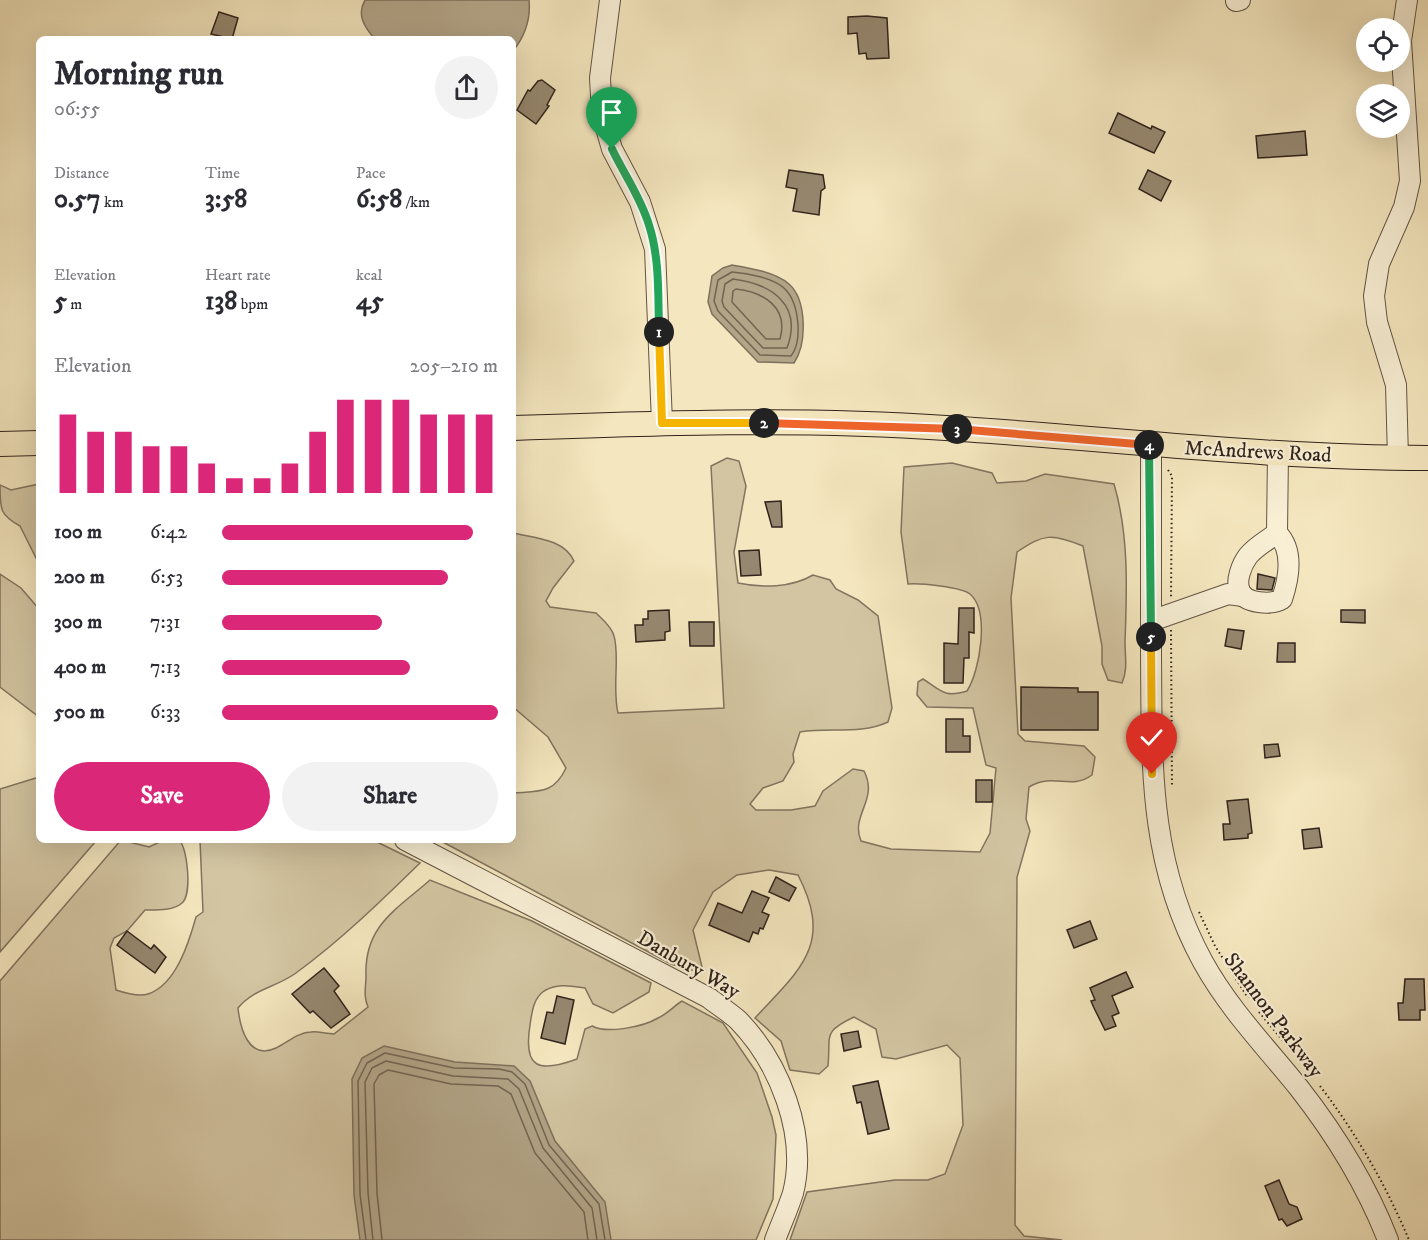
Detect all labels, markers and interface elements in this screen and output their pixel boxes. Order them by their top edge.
map controls [1356,18,1410,138]
button: locate [1356,18,1410,72]
text: Morning run [54,54,223,95]
button: share [435,56,498,119]
button: layers [1356,84,1410,138]
pin [586,87,637,149]
icon: arrive [595,96,628,129]
text: 06:55 [54,97,100,122]
text: Distance [54,163,109,183]
text: Time [205,163,240,183]
text: Pace [356,163,386,183]
text: 0.57 [54,183,100,216]
text: 3:58 [205,183,247,216]
text: 6:58 [356,183,402,216]
text: km [100,192,124,212]
text: /km [402,192,430,212]
text: Elevation [54,265,116,285]
text: Heart rate [205,265,271,285]
text: kcal [356,265,382,285]
text: 5 [54,285,67,318]
text: 138 [205,285,237,318]
text: 45 [356,285,384,318]
text: m [67,294,82,314]
text: bpm [237,294,268,314]
pin: 1 [644,317,674,347]
text: 1 [656,322,662,342]
text: Elevation [54,354,131,379]
text: 205–210 m [410,354,498,379]
pin: 2 [749,408,779,438]
text: 2 [760,413,768,433]
pin: 3 [942,414,972,444]
text: 3 [954,419,960,439]
pin: 4 [1134,430,1164,460]
text: 4 [1144,435,1154,455]
street label: McAndrews Road [1184,435,1333,469]
text: 100 m [54,520,102,545]
text: 6:42 [150,520,187,545]
text: 200 m [54,565,105,590]
text: 6:53 [150,565,183,590]
text: 300 m [54,610,102,635]
text: 7:31 [150,610,181,635]
pin: 5 [1136,622,1166,652]
text: 5 [1147,627,1155,647]
text: 400 m [54,655,106,680]
text: 7:13 [150,655,181,680]
text: 500 m [54,700,105,725]
text: 6:33 [150,700,181,725]
pin [1126,712,1177,774]
icon: check [1135,721,1168,754]
button: Save [54,762,270,831]
button: Share [282,762,498,831]
street label: Danbury Way [632,925,745,1005]
street label: Shannon Parkway [1218,948,1329,1084]

